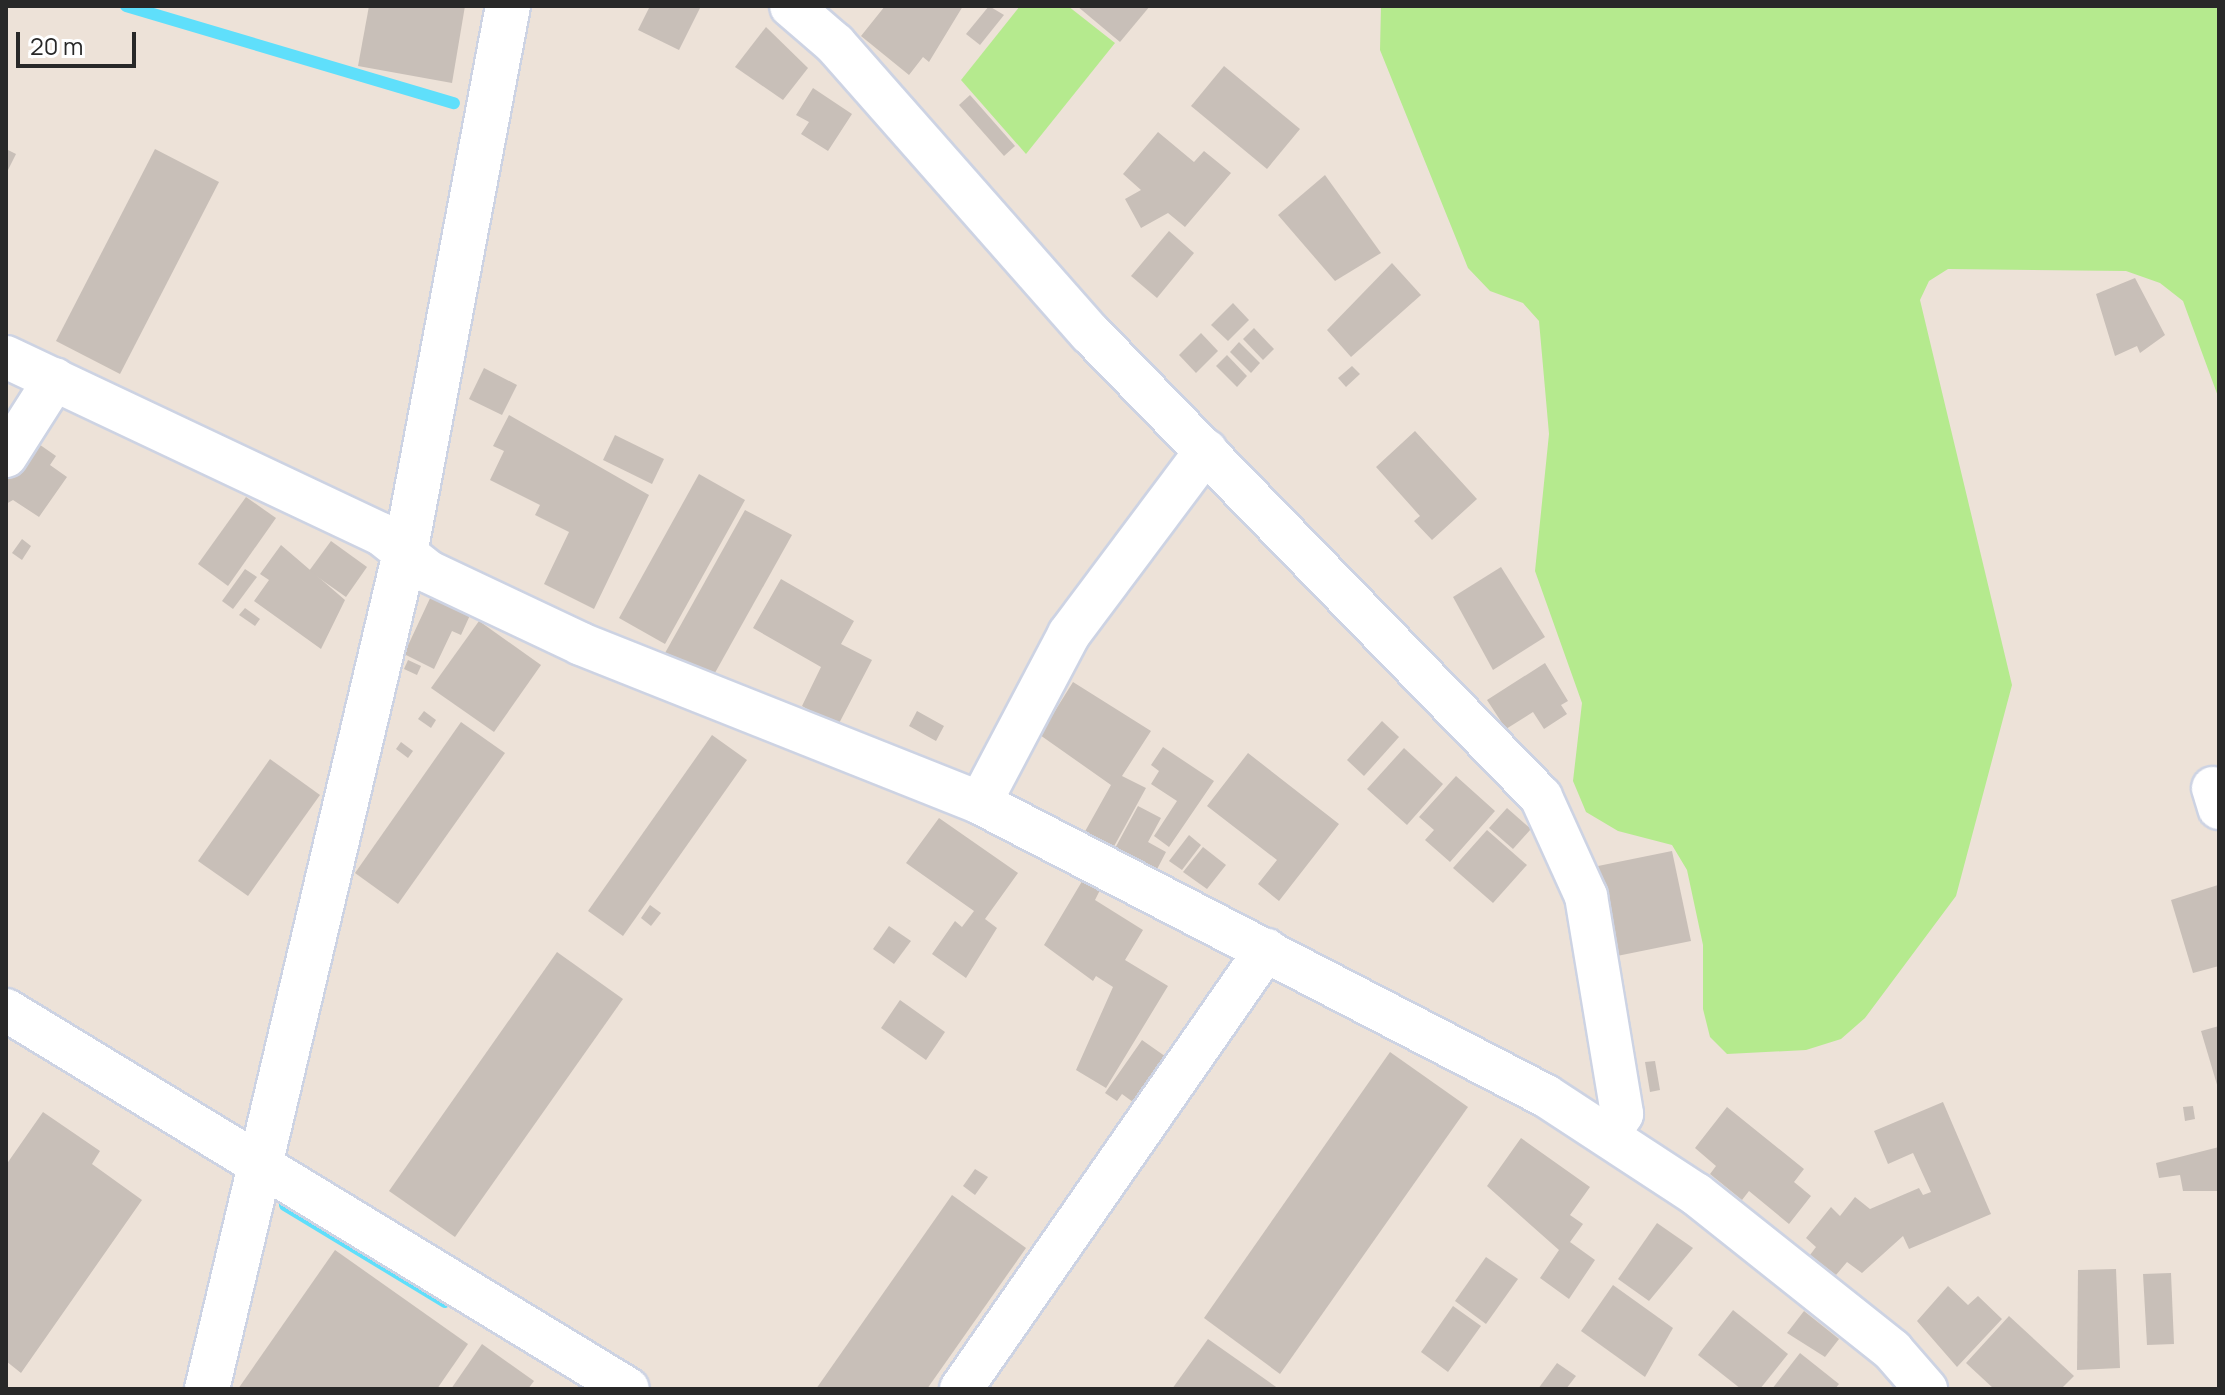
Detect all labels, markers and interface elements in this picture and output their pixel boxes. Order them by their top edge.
scale bar [20,16,140,66]
text: 20 m [30,29,83,62]

